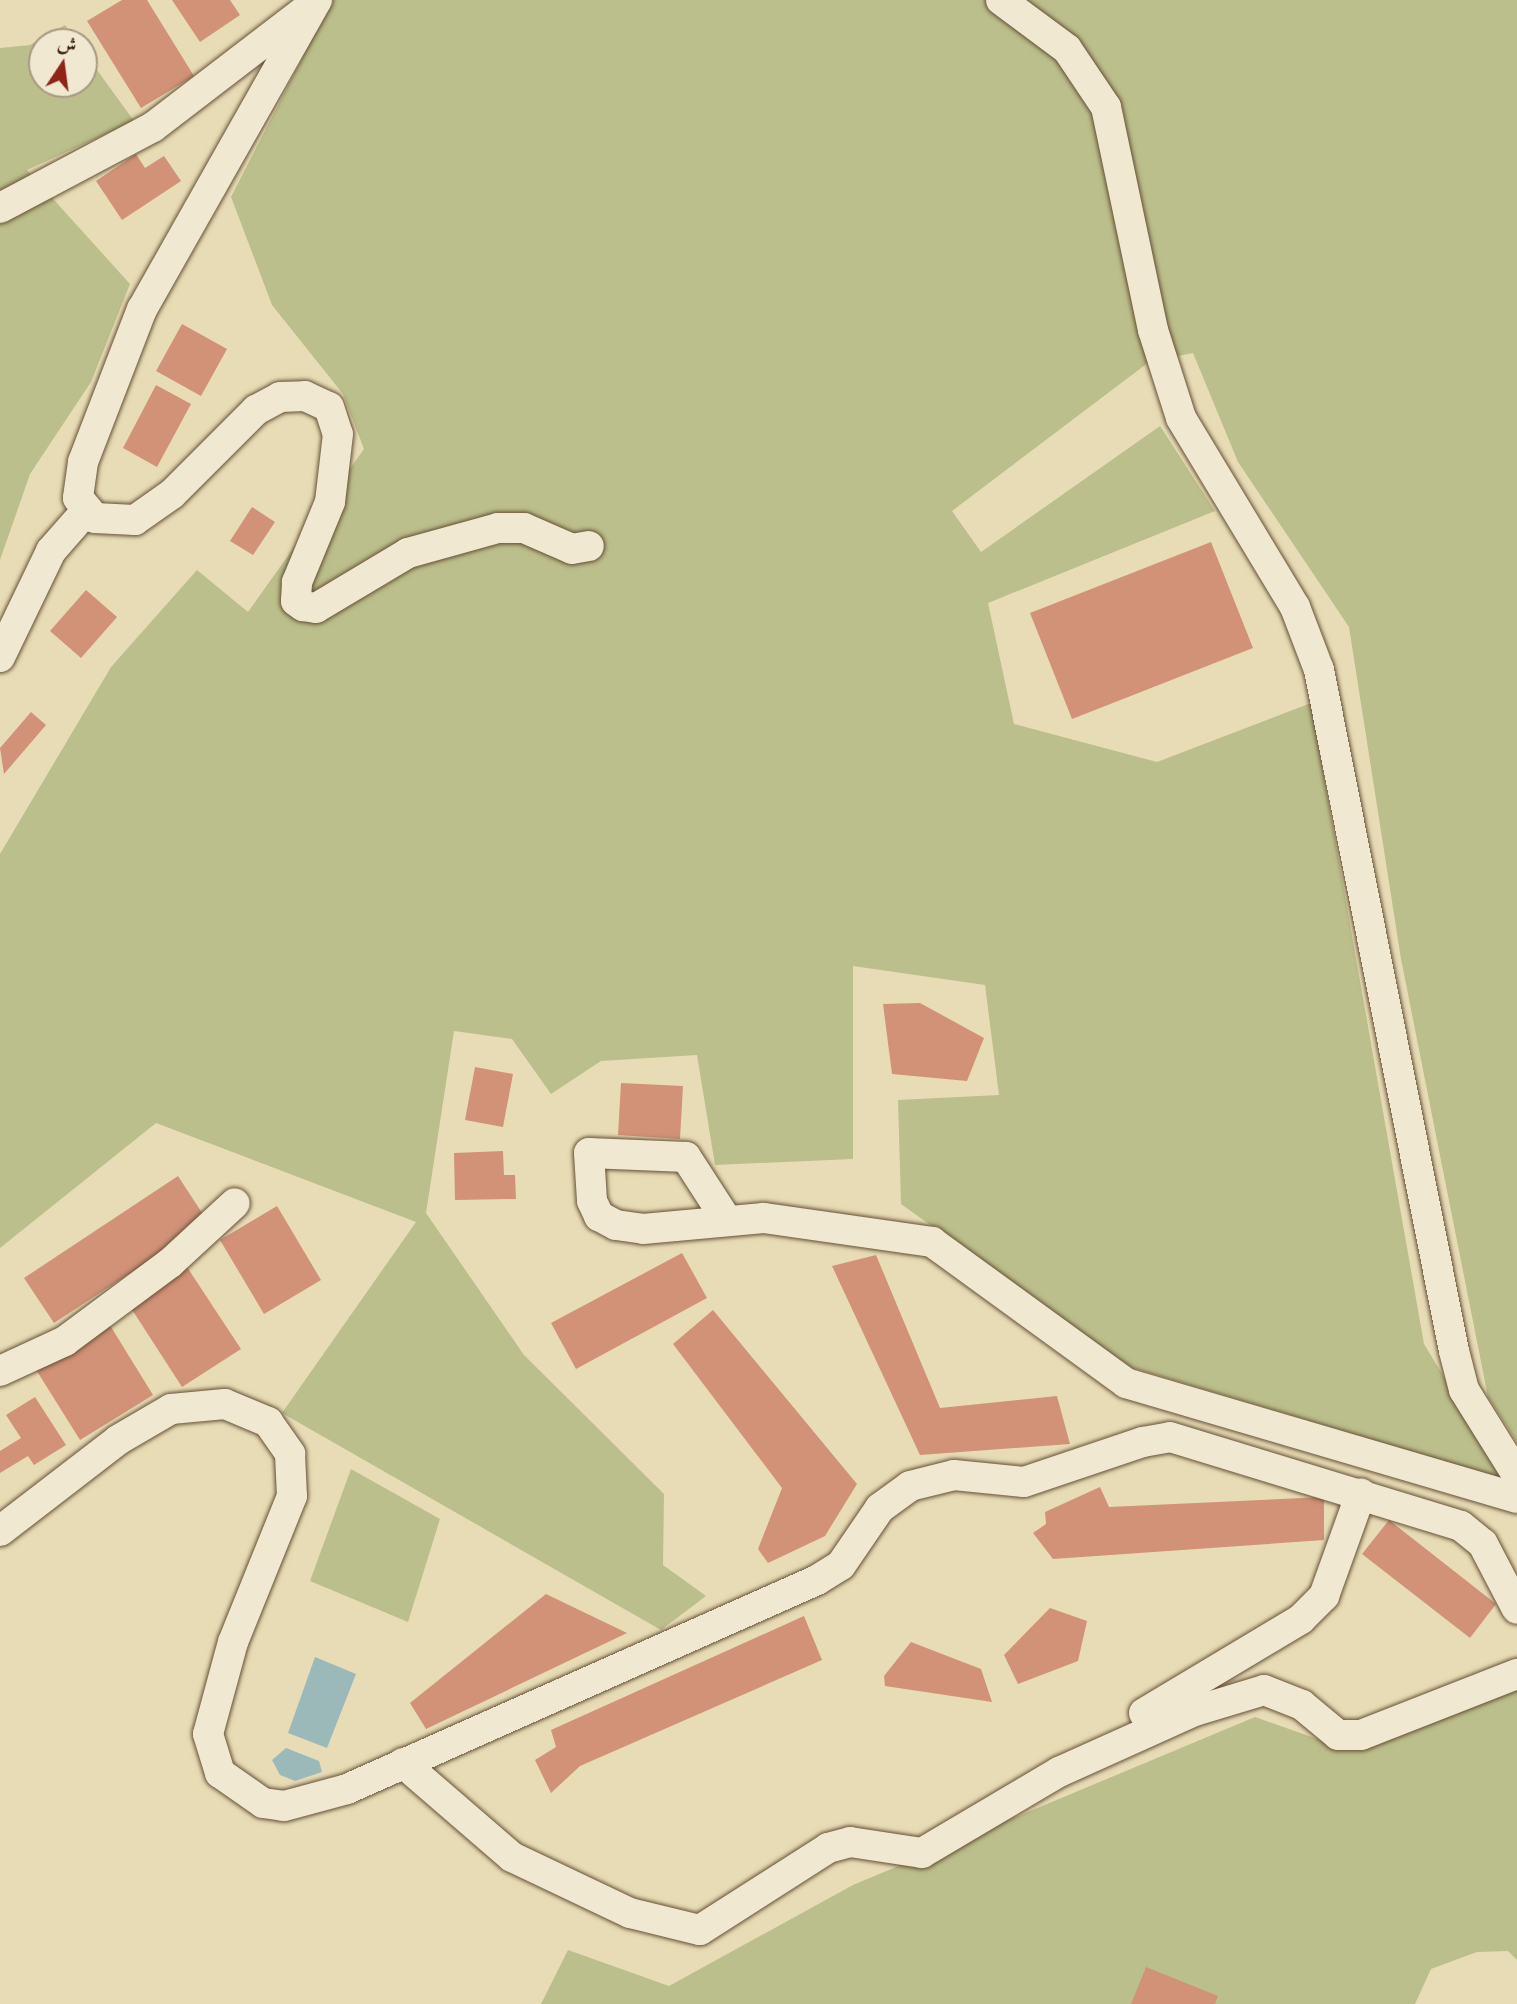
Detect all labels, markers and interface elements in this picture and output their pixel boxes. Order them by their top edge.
north arrow [28,28,98,98]
text: ش [55,30,79,58]

